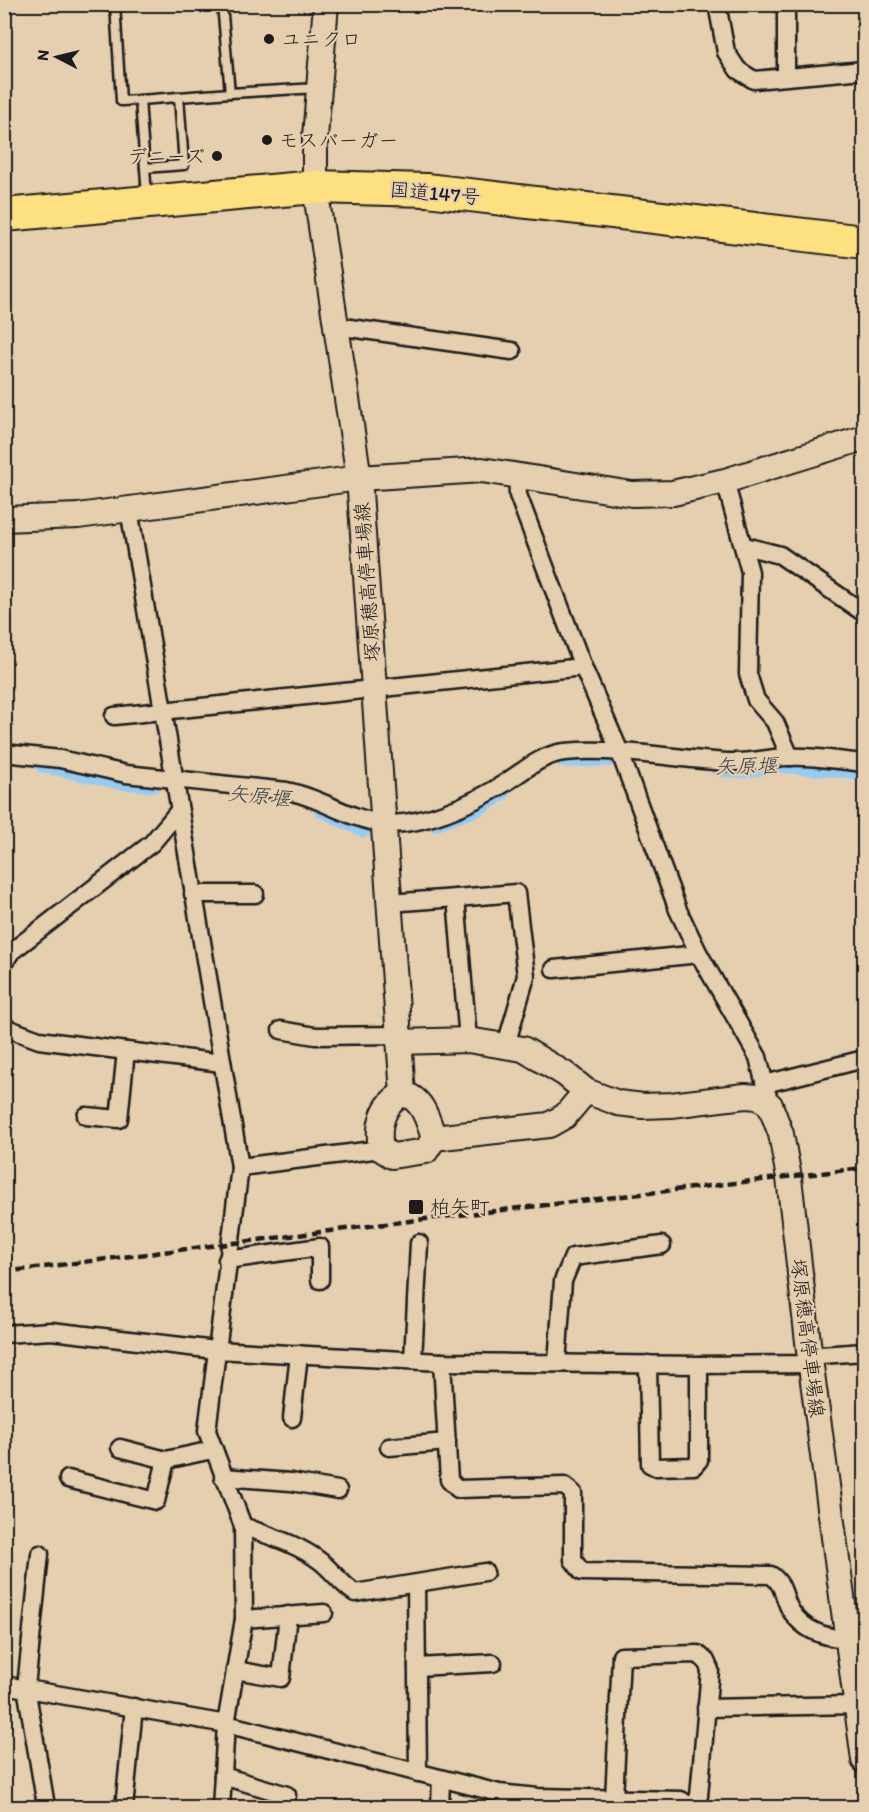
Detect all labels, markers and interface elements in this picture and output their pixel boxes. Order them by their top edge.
north arrow [27,27,87,87]
place label: ユニクロ [281,27,361,51]
marker: ユニクロ [262,32,276,46]
text: N [33,49,53,62]
place label: モスバーガー [279,128,399,152]
marker: モスバーガー [260,133,274,147]
place label: デニーズ [127,144,205,168]
marker: デニーズ [210,149,224,163]
street label: 国道147号 [389,177,481,209]
street label: 塚原穂高停車場線 [349,501,385,663]
water label: 矢原堰 [714,752,780,779]
water label: 矢原堰 [226,780,294,811]
place label: 柏矢町 [430,1195,490,1219]
marker: 柏矢町 [407,1198,425,1216]
street label: 塚原穂高停車場線 [786,1257,830,1419]

